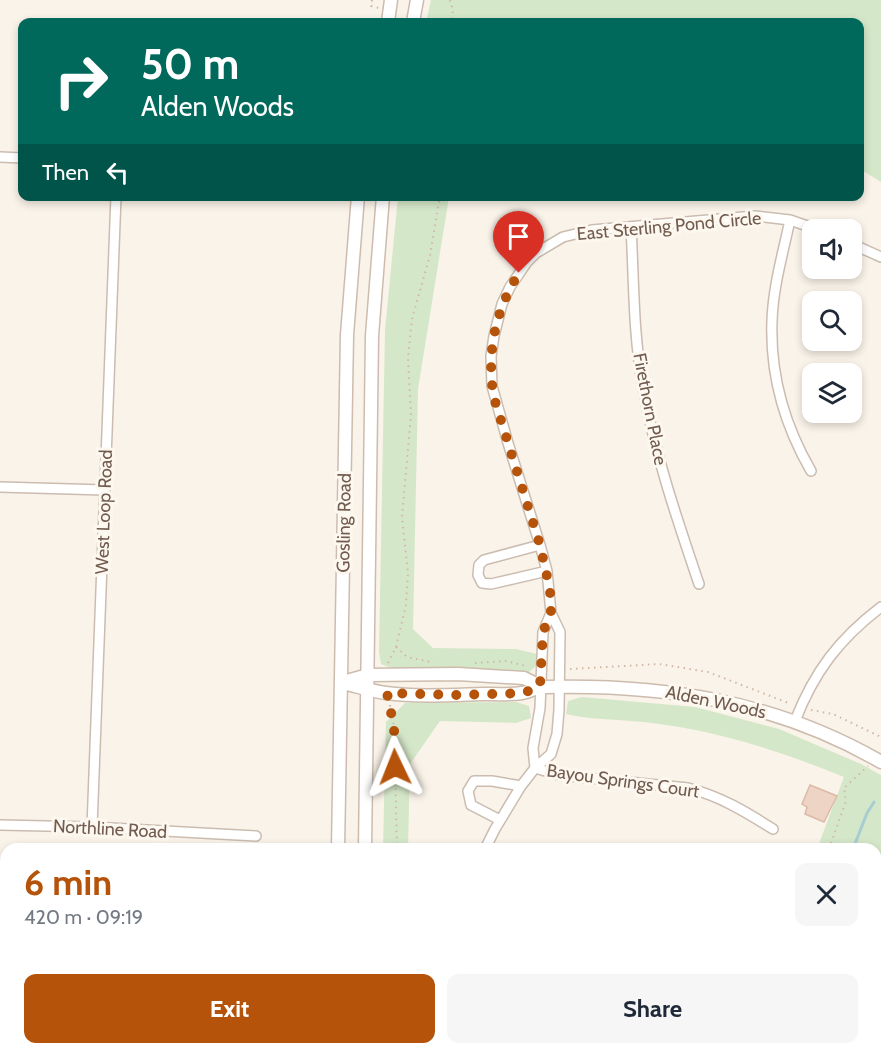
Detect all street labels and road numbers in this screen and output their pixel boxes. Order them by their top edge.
street label: East Sterling Pond Circle [576,207,762,245]
street label: Firethorn Place [628,351,672,467]
street label: West Loop Road [91,449,117,575]
street label: Gosling Road [332,473,356,573]
street label: Alden Woods [664,681,768,723]
street label: Bayou Springs Court [545,759,701,803]
street label: Northline Road [52,815,168,843]

